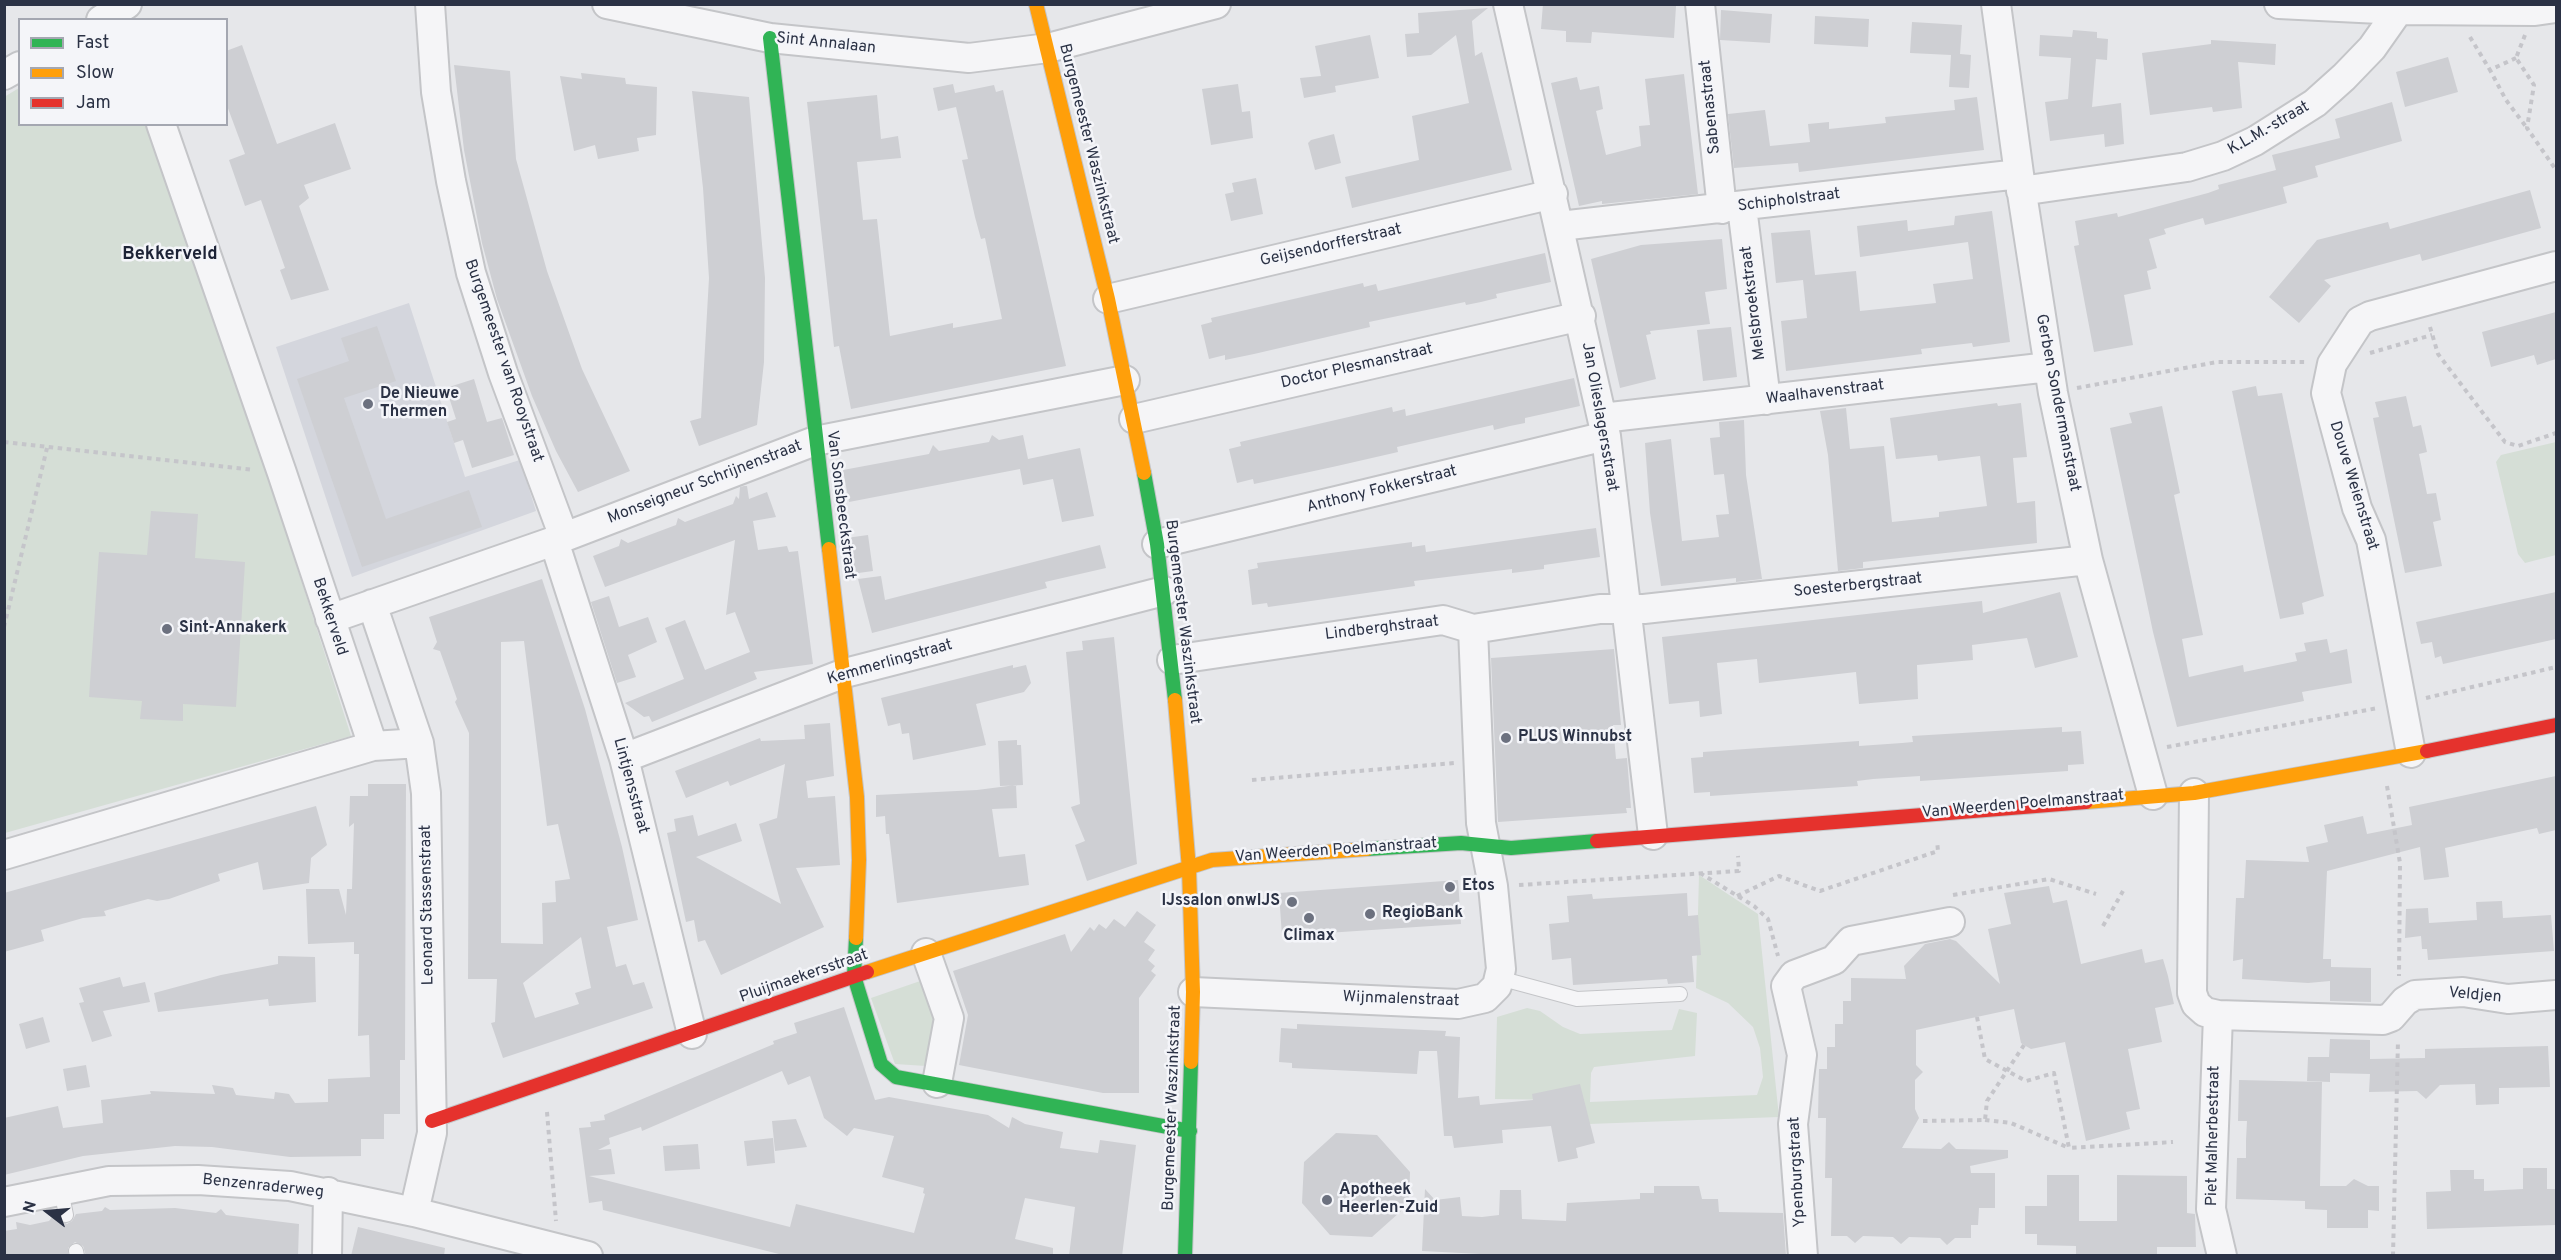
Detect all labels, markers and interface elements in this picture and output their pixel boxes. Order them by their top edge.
legend [18,18,228,126]
street label: Sint Annalaan [775,29,877,59]
text: Fast [76,32,109,55]
street label: Burgemeester Waszinkstraat [1054,42,1122,246]
street label: Sabenastraat [1696,59,1726,155]
text: Slow [76,62,114,85]
text: Jam [76,92,111,115]
street label: K.L.M.-straat [2225,98,2313,160]
street label: Schipholstraat [1737,185,1841,217]
street label: Geijsendorfferstraat [1258,220,1404,272]
district label: Bekkerveld [122,244,218,266]
street label: Melsbroekstraat [1737,245,1771,361]
street label: Burgemeester van Rooystraat [459,257,547,465]
street label: Gerben Sondermanstraat [2030,313,2084,493]
street label: Doctor Plesmanstraat [1279,340,1435,394]
street label: Jan Olieslagersstraat [1576,341,1622,493]
street label: Waalhavenstraat [1765,376,1885,410]
place label: De Nieuwe Thermen [380,385,459,423]
marker: De Nieuwe Thermen [361,397,375,411]
street label: Douve Weienstraat [2324,419,2382,553]
street label: Van Sonsbeeckstraat [821,429,859,581]
street label: Monseigneur Schrijnenstraat [605,437,805,529]
street label: Anthony Fokkerstraat [1305,462,1459,518]
street label: Burgemeester Waszinkstraat [1160,519,1204,725]
street label: Soesterbergstraat [1793,570,1923,602]
street label: Bekkerveld [307,576,351,658]
street label: Lindberghstraat [1324,612,1440,646]
place label: Sint-Annakerk [179,619,287,639]
marker: Sint-Annakerk [160,622,174,636]
street label: Kemmerlingstraat [825,636,955,690]
place label: PLUS Winnubst [1518,728,1632,748]
marker: PLUS Winnubst [1499,731,1513,745]
street label: Lintjensstraat [608,736,652,836]
street label: Van Weerden Poelmanstraat [1921,787,2125,823]
street label: Leonard Stassenstraat [417,824,439,986]
street label: Van Weerden Poelmanstraat [1234,834,1438,868]
place label: Etos [1462,877,1495,897]
marker: Etos [1443,880,1457,894]
place label: IJssalon onwIJS [1161,892,1280,912]
marker: IJssalon onwIJS [1285,895,1299,909]
place label: RegioBank [1382,904,1463,924]
marker: RegioBank [1363,907,1377,921]
marker: Climax [1302,911,1316,925]
place label: Climax [1283,927,1335,947]
street label: Pluijmaekersstraat [737,946,871,1008]
street label: Veldjen [2448,984,2502,1008]
street label: Wijnmalenstraat [1342,988,1460,1012]
street label: Burgemeester Waszinkstraat [1160,1005,1186,1211]
street label: Piet Malherbestraat [2203,1066,2225,1206]
street label: Ypenburgstraat [1786,1116,1810,1228]
street label: Benzenraderweg [201,1171,325,1203]
place label: Apotheek Heerlen-Zuid [1339,1181,1438,1219]
north arrow [18,1182,78,1242]
marker: Apotheek Heerlen-Zuid [1320,1193,1334,1207]
text: N [19,1199,42,1215]

